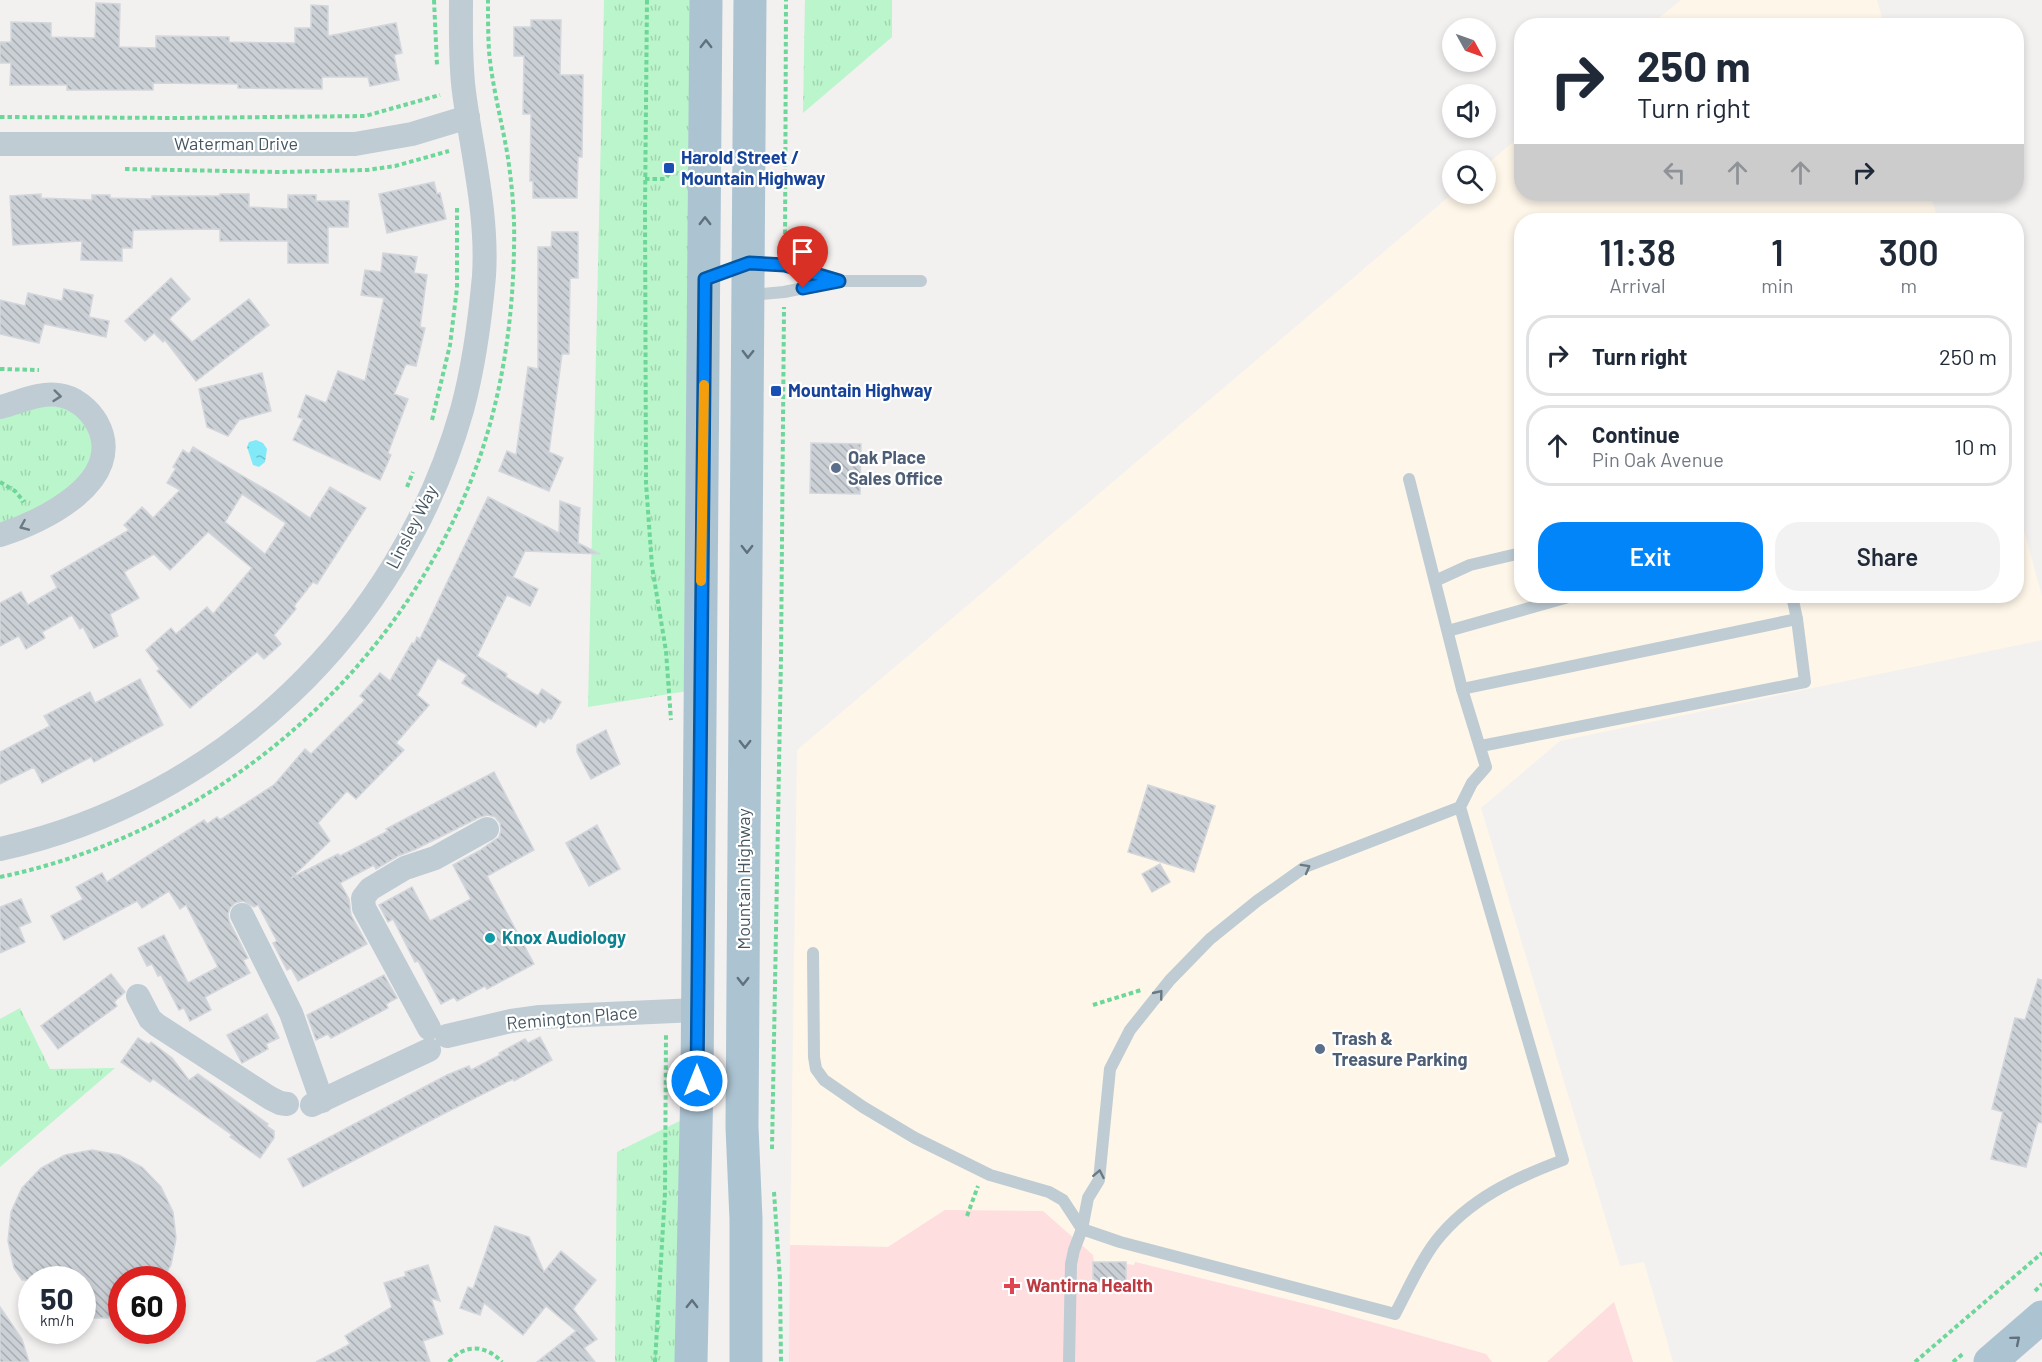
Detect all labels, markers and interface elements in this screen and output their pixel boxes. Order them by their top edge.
north arrow [1442,18,1496,72]
map controls [1442,18,1496,204]
one-way arrow [700,40,712,49]
text: 250 m [1637,40,1751,90]
icon: right [1538,42,1616,120]
button: sound [1442,84,1496,138]
text: Turn right [1637,91,1751,123]
street label: Waterman Drive [174,132,298,154]
place label: Harold Street / Mountain Highway [681,146,825,189]
button: search [1442,150,1496,204]
icon: left [1658,156,1691,189]
icon: ahead [1721,156,1754,189]
icon: ahead [1784,156,1817,189]
icon: right [1847,156,1880,189]
marker: Harold Street / Mountain Highway [662,161,676,175]
one-way arrow [699,216,711,225]
pin [777,226,828,288]
text: 11:38 [1599,230,1676,273]
text: 1 [1771,230,1784,273]
text: 300 [1879,230,1939,273]
icon: arrive [786,235,819,268]
text: Arrival [1610,273,1666,297]
text: min [1761,273,1794,297]
text: m [1900,273,1917,297]
icon: right [1541,339,1574,372]
text: Turn right [1592,343,1687,369]
text: 250 m [1939,343,1997,369]
one-way arrow [742,349,754,358]
place label: Mountain Highway [788,379,932,401]
marker: Mountain Highway [769,384,783,398]
one-way arrow [52,389,61,402]
text: Continue [1592,421,1680,447]
icon: ahead [1541,429,1574,462]
text: 10 m [1954,433,1997,459]
place label: Oak Place Sales Office [848,446,943,489]
text: Pin Oak Avenue [1592,447,1724,471]
marker: Oak Place Sales Office [829,461,843,475]
street label: Linsley Way [381,481,442,572]
one-way arrow [19,519,30,531]
button: Exit [1538,522,1763,591]
button: Share [1775,522,2000,591]
one-way arrow [741,544,753,553]
one-way arrow [739,739,751,748]
street label: Mountain Highway [732,808,754,950]
one-way arrow [1299,864,1310,875]
place label: Knox Audiology [502,926,626,948]
marker: Knox Audiology [483,931,497,945]
one-way arrow [737,976,749,985]
one-way arrow [1152,990,1163,1001]
street label: Remington Place [505,1000,638,1034]
place label: Trash & Treasure Parking [1332,1027,1467,1070]
marker: Trash & Treasure Parking [1313,1042,1327,1056]
position arrow [665,1049,729,1113]
one-way arrow [1092,1169,1105,1179]
speed limit sign: 60 [108,1266,186,1344]
place label: Wantirna Health [1026,1274,1153,1296]
marker: Wantirna Health [1003,1277,1021,1295]
text: 50 [40,1280,74,1316]
one-way arrow [686,1299,699,1308]
text: km/h [40,1311,74,1329]
one-way arrow [2009,1336,2020,1347]

